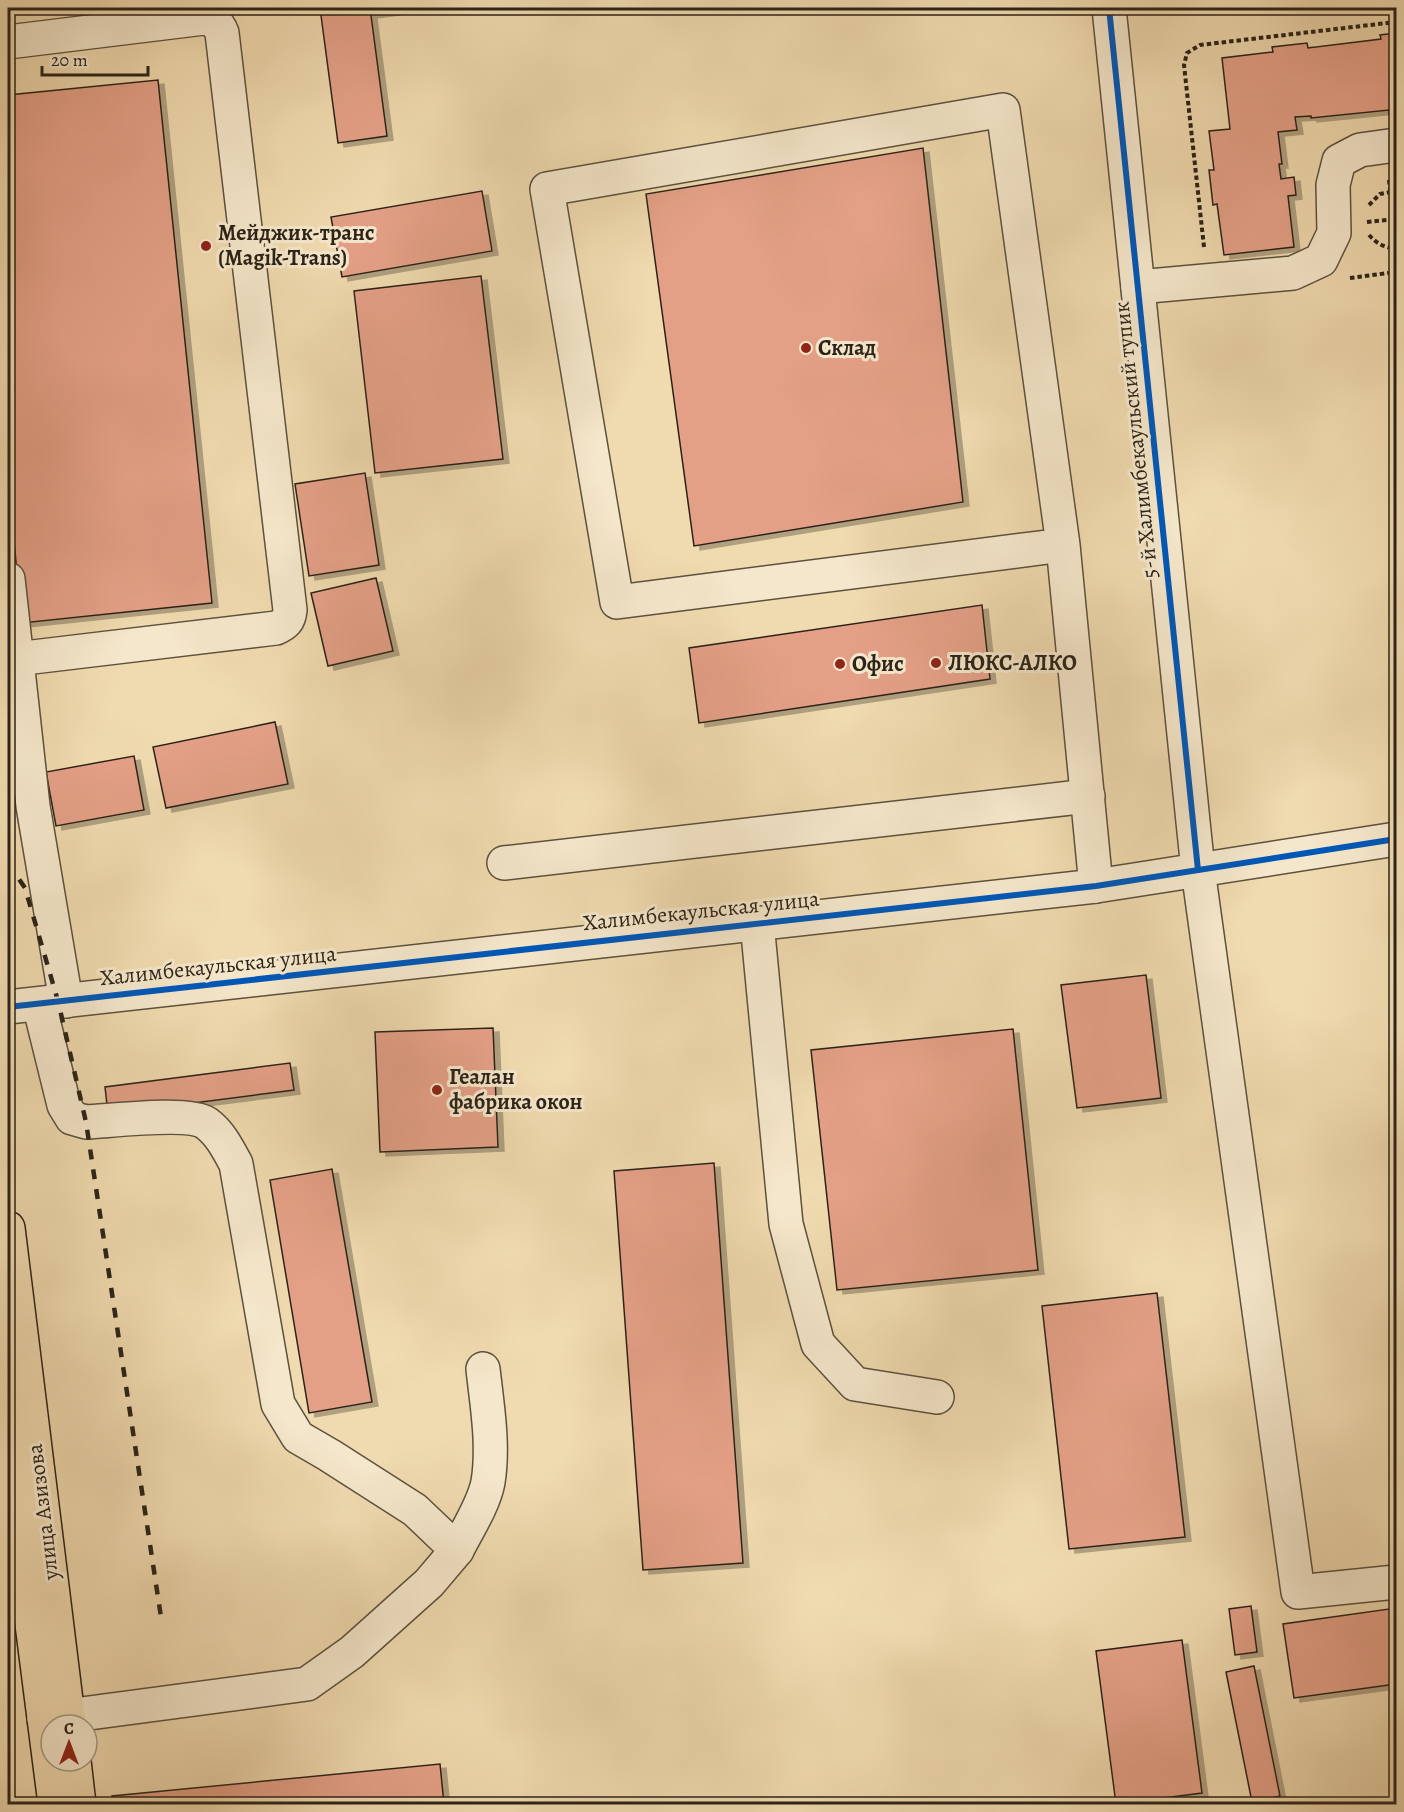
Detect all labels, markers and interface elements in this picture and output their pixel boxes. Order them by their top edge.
scale bar [42,39,148,77]
text: 20 m [51,48,88,72]
place label: Мейджик-транс (Magik-Trans) [218,218,375,273]
marker: Мейджик-транс (Magik-Trans) [199,239,213,253]
street label: 5-й Халимбекаульский тупик [1107,300,1165,580]
place label: Склад [818,333,876,363]
marker: Склад [799,341,813,355]
place label: ЛЮКС-АЛКО [948,648,1077,678]
place label: Офис [852,649,904,679]
marker: ЛЮКС-АЛКО [929,656,943,670]
marker: Офис [833,657,847,671]
street label: Халимбекаульская улица [581,884,822,938]
street label: Халимбекаульская улица [98,939,339,993]
place label: Геалан фабрика окон [449,1062,583,1117]
marker: Геалан фабрика окон [430,1083,444,1097]
street label: улица Азизова [20,1441,66,1583]
north arrow [39,1713,99,1773]
text: С [64,1718,74,1740]

